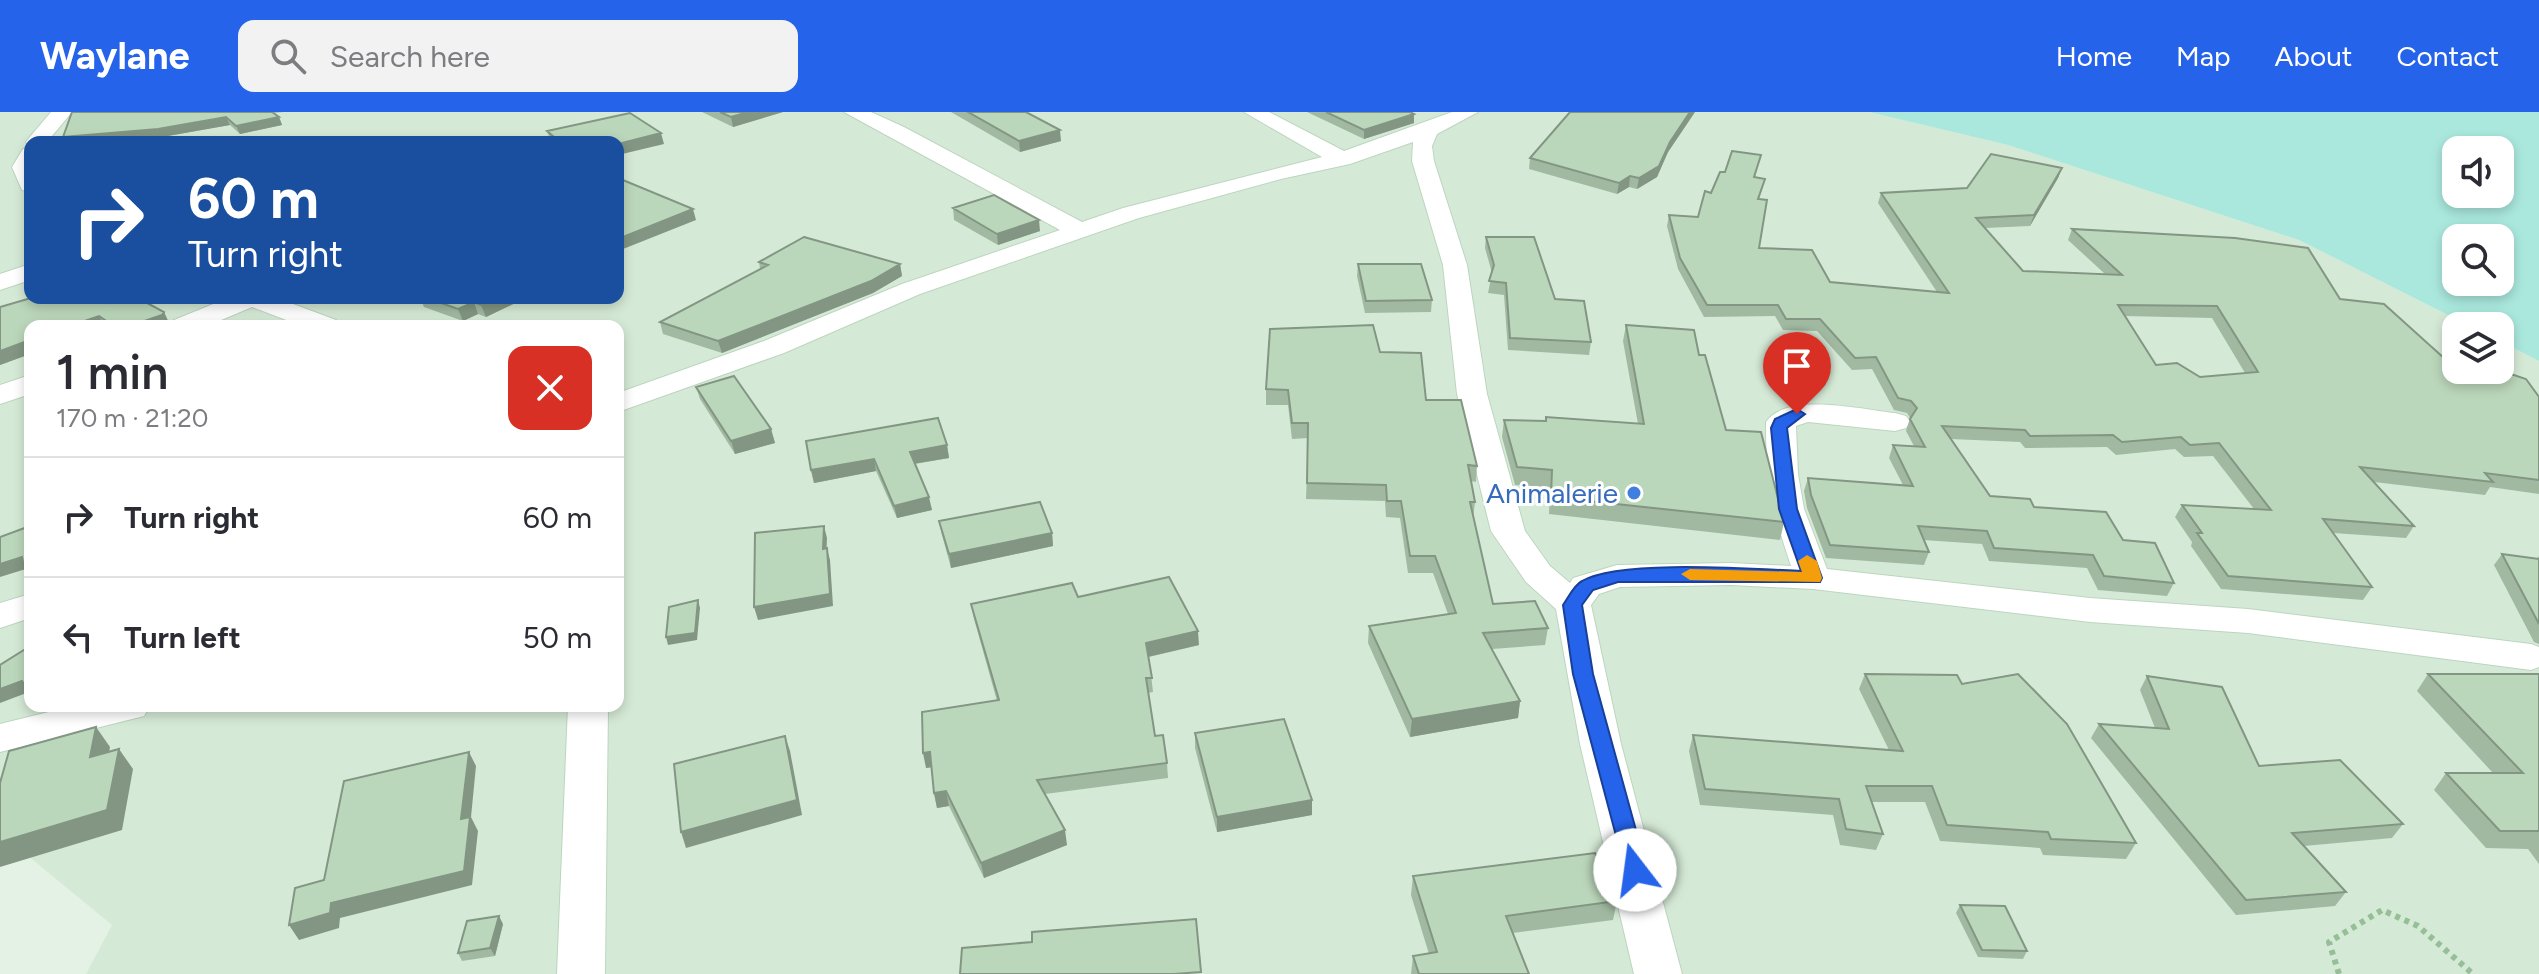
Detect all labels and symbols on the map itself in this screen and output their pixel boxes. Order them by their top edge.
pin [1763,332,1831,414]
place label: Animalerie [1486,476,1618,510]
marker: Animalerie [1625,484,1643,502]
position arrow [1593,828,1677,912]

